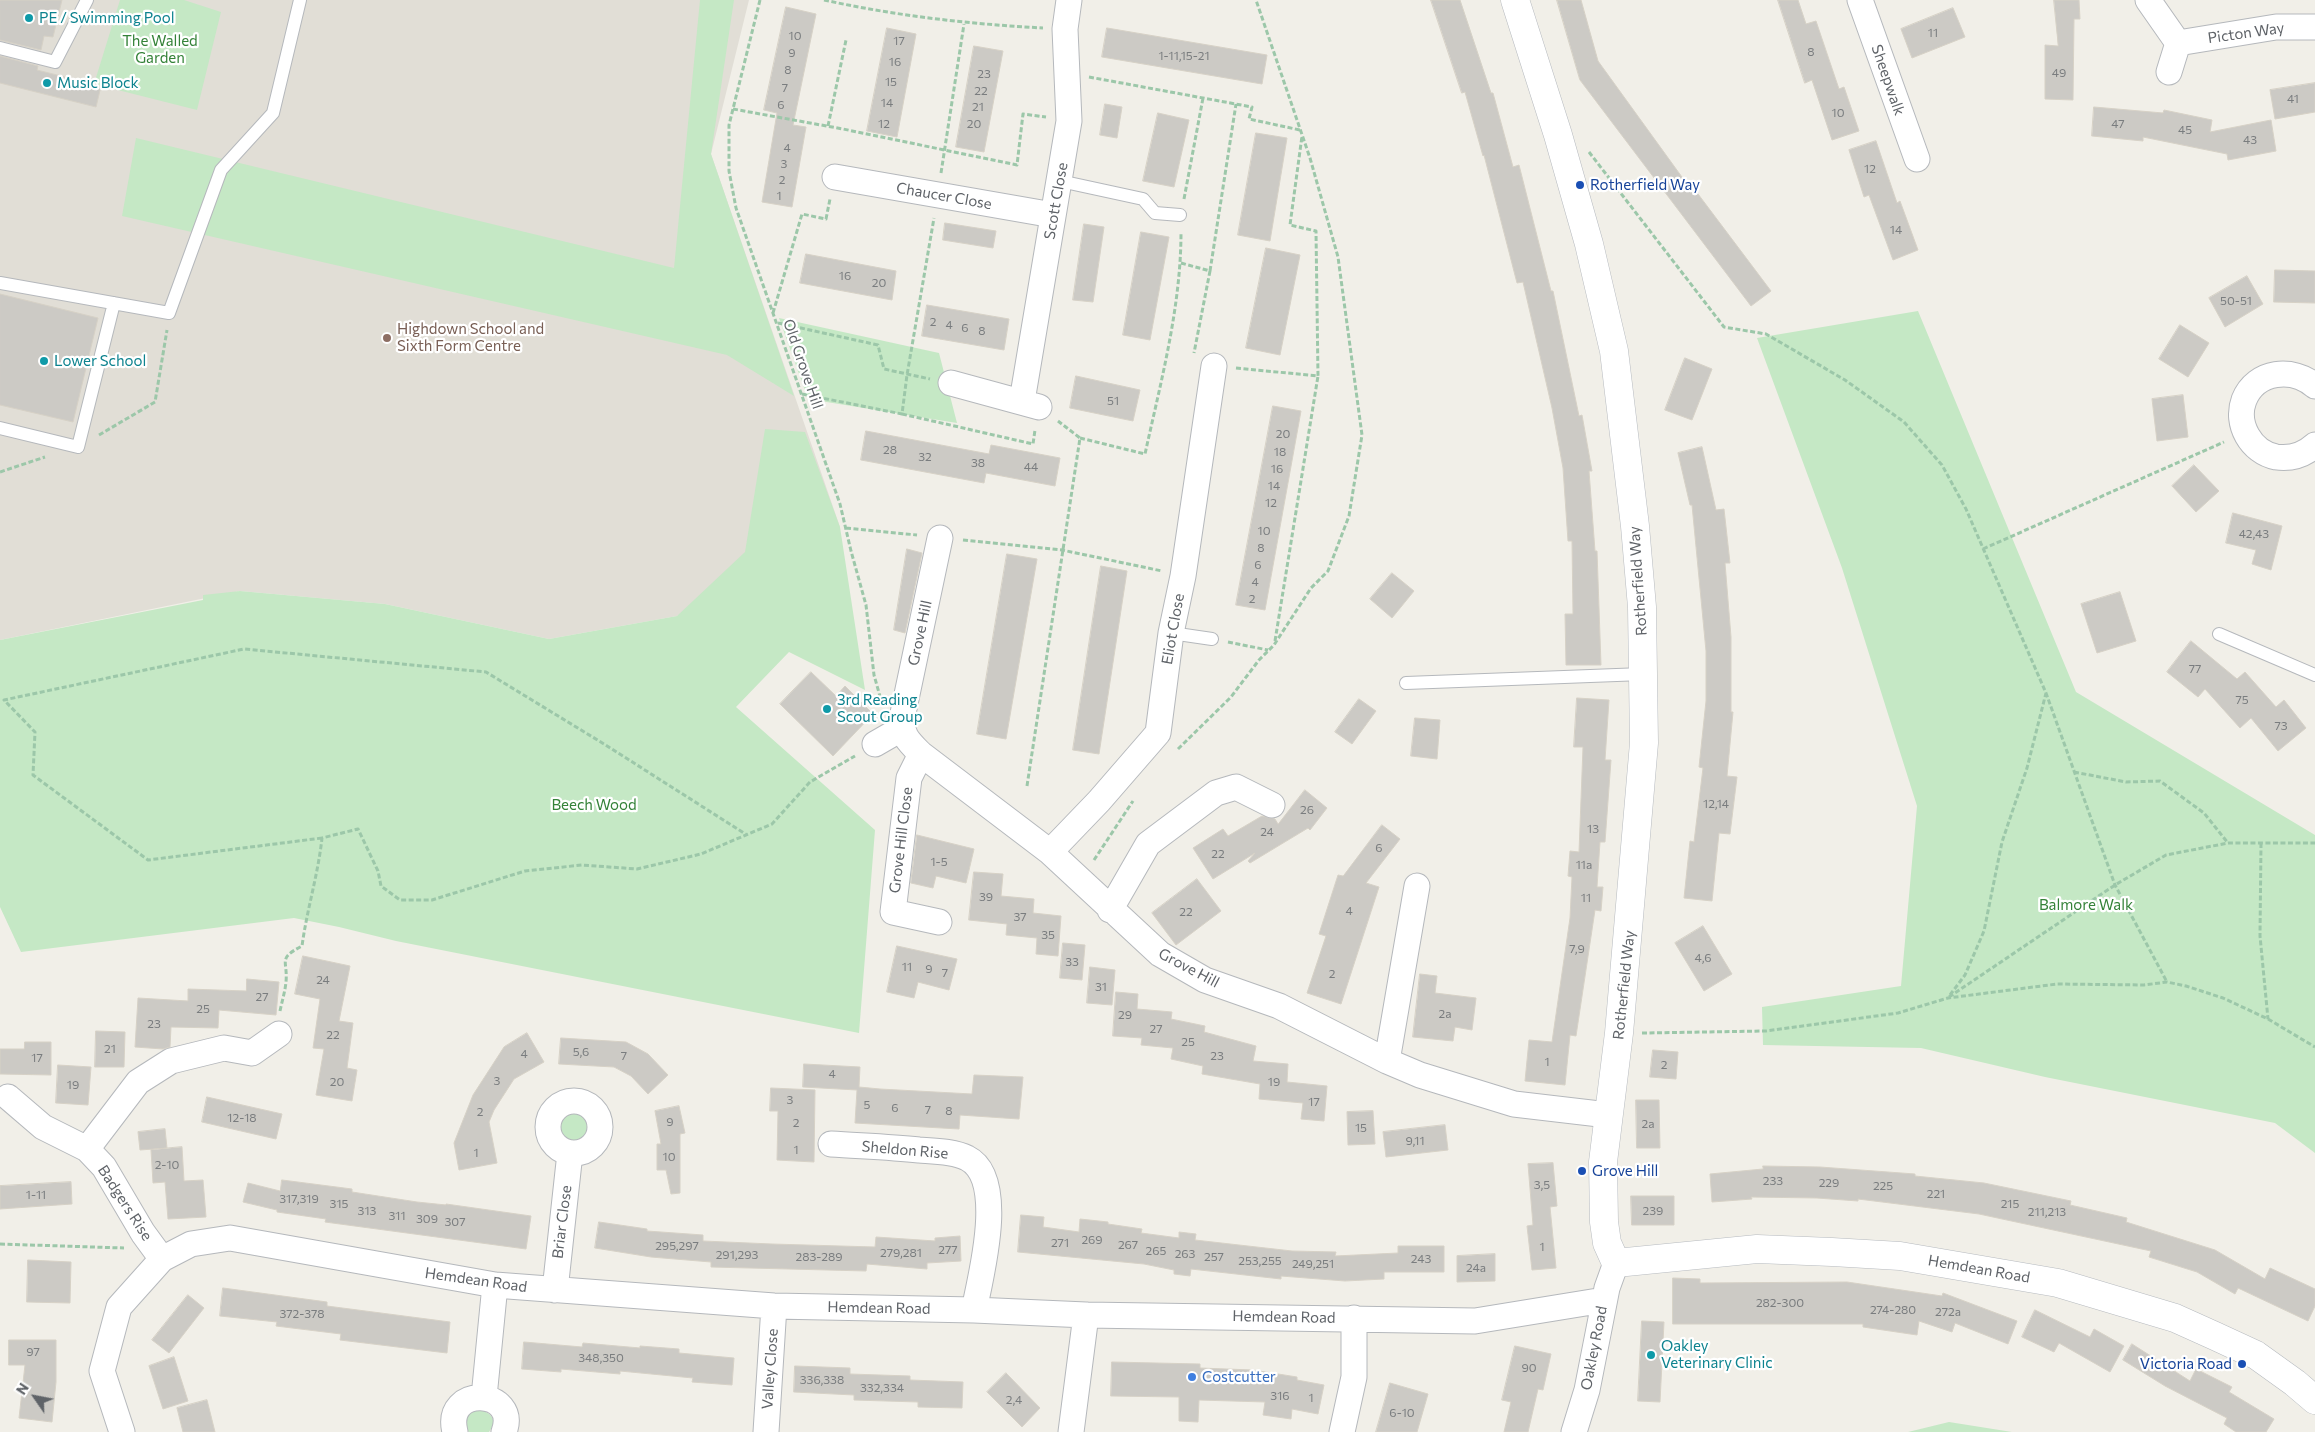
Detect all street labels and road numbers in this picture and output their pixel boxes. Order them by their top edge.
street label: Picton Way [2207,19,2285,47]
street label: Sheepwalk [1868,42,1908,118]
street label: Scott Close [1040,161,1072,241]
street label: Chaucer Close [895,179,993,213]
street label: Old Grove Hill [779,317,827,411]
street label: Rotherfield Way [1625,525,1651,637]
street label: Eliot Close [1158,592,1188,666]
street label: Grove Hill [904,599,936,667]
street label: Grove Hill Close [886,786,916,894]
street label: Rotherfield Way [1609,929,1639,1041]
street label: Grove Hill [1155,944,1223,992]
street label: Sheldon Rise [861,1137,949,1163]
street label: Badgers Rise [94,1162,156,1244]
street label: Briar Close [549,1184,575,1260]
street label: Hemdean Road [1927,1251,2031,1287]
street label: Hemdean Road [424,1264,528,1296]
street label: Hemdean Road [827,1298,931,1318]
street label: Oakley Road [1577,1304,1611,1392]
street label: Hemdean Road [1232,1307,1336,1327]
street label: Valley Close [758,1328,782,1410]

